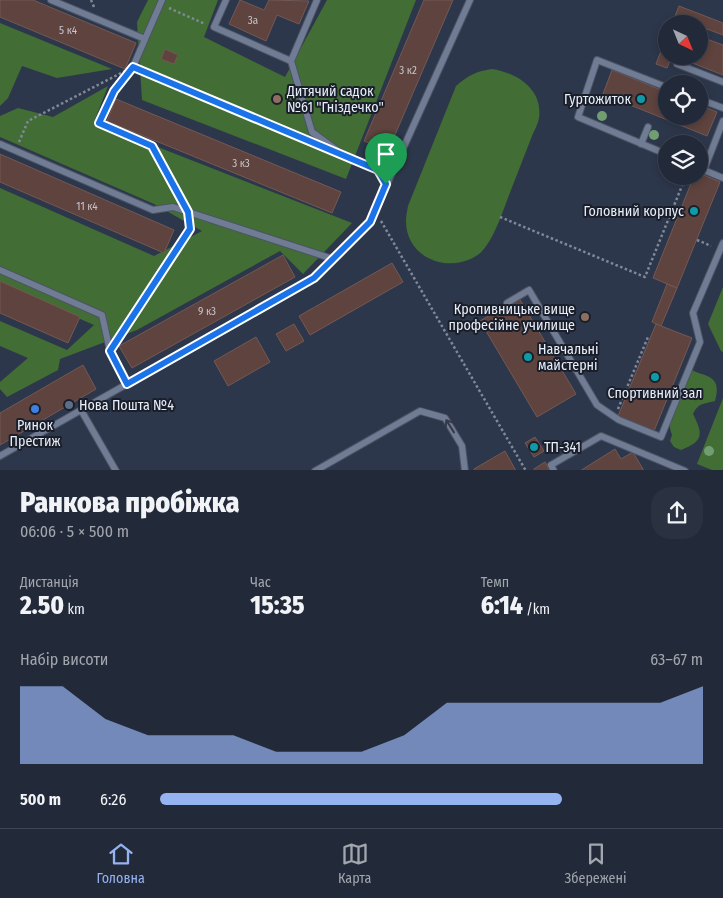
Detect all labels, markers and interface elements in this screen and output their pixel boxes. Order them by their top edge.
house number: 3а [248,14,258,27]
north arrow [658,15,708,65]
map controls [658,15,708,185]
house number: 5 к4 [59,24,78,37]
house number: 3 к2 [399,64,417,77]
button: locate [658,75,708,125]
place label: Дитячий садок №61 "Гніздечко" [286,83,384,116]
place label: Гуртожиток [564,91,631,108]
marker: Дитячий садок №61 "Гніздечко" [271,93,283,105]
marker: Гуртожиток [635,93,647,105]
pin [365,133,407,184]
button: layers [658,135,708,185]
icon: arrive [372,140,400,168]
house number: 3 к3 [232,157,250,170]
house number: 11 к4 [76,200,98,213]
place label: Головний корпус [583,203,684,220]
marker: Головний корпус [688,205,700,217]
place label: Кропивницьке вище професійне училище [449,301,575,334]
house number: 9 к3 [198,305,216,318]
marker: Кропивницьке вище професійне училище [579,311,591,323]
place label: Навчальні майстерні [538,341,599,374]
marker: Навчальні майстерні [522,351,534,363]
marker: Спортивний зал [649,371,661,383]
place label: Спортивний зал [608,385,702,402]
place label: Нова Пошта №4 [79,397,174,414]
marker: Нова Пошта №4 [63,399,75,411]
marker: Ринок Престиж [29,403,41,415]
place label: Ринок Престиж [10,417,61,450]
one-way arrow [444,419,454,433]
place label: ТП-341 [544,439,581,456]
marker: ТП-341 [528,441,540,453]
text: Ранкова пробіжка [20,486,240,519]
button: share [651,487,703,539]
text: 06:06 · 5 × 500 m [20,522,129,541]
text: Дистанція [20,574,79,591]
text: Час [250,574,271,591]
text: Темп [481,574,509,591]
text: 2.50 [20,591,64,621]
text: 15:35 [250,591,304,621]
text: 6:14 [481,591,523,621]
text: km [64,601,85,618]
text: /km [523,601,550,618]
text: Набір висоти [20,650,108,669]
text: 63–67 m [650,650,703,669]
text: 500 m [20,790,61,809]
text: 6:26 [100,790,126,809]
tab: Головна [97,840,145,887]
tab: Карта [338,840,371,887]
tab: Збережені [565,840,626,887]

